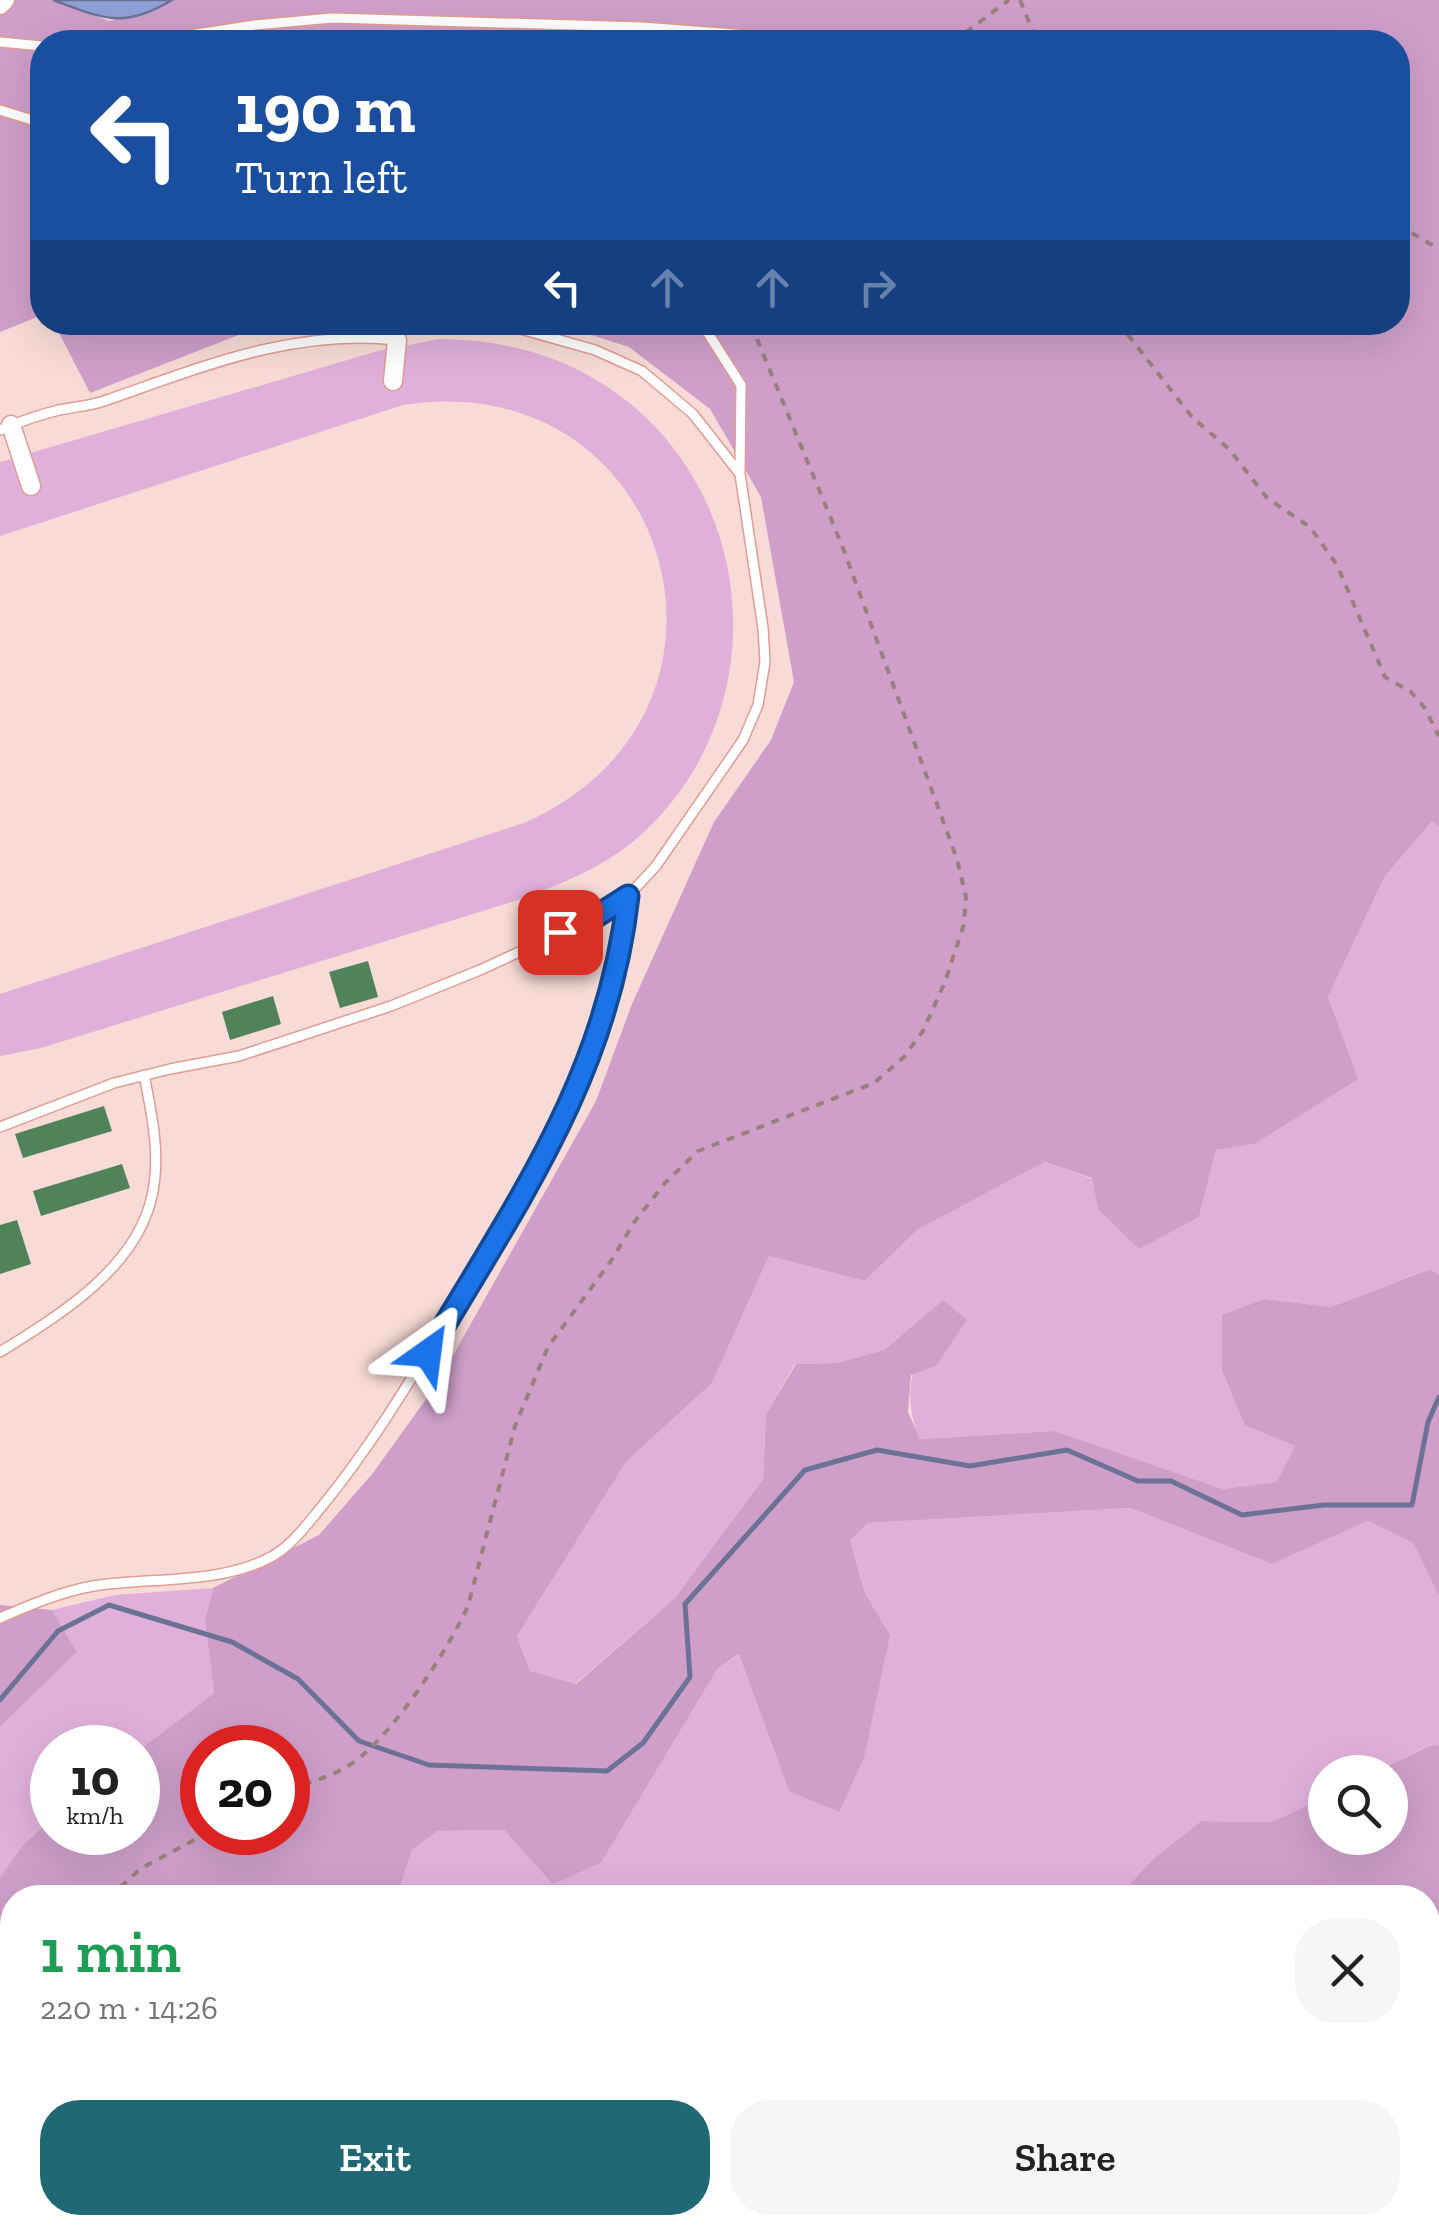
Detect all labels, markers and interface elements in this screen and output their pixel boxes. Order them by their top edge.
text: 190 m [235,66,415,150]
icon: left [70,70,200,200]
text: Turn left [235,151,407,205]
icon: left [535,260,590,315]
icon: ahead [640,260,695,315]
icon: ahead [745,260,800,315]
icon: right [850,260,905,315]
pin [518,890,603,975]
icon: arrive [533,905,588,960]
position arrow [376,1301,480,1405]
speed limit sign: 20 [180,1725,310,1855]
text: 10 [71,1748,120,1808]
map controls [1308,1755,1408,1855]
button: search [1308,1755,1408,1855]
text: km/h [66,1800,124,1830]
text: 1 min [40,1915,181,1987]
button: close [1295,1918,1400,2023]
text: 220 m · 14:26 [40,1989,218,2027]
button: Exit [40,2100,710,2215]
button: Share [730,2100,1400,2215]

